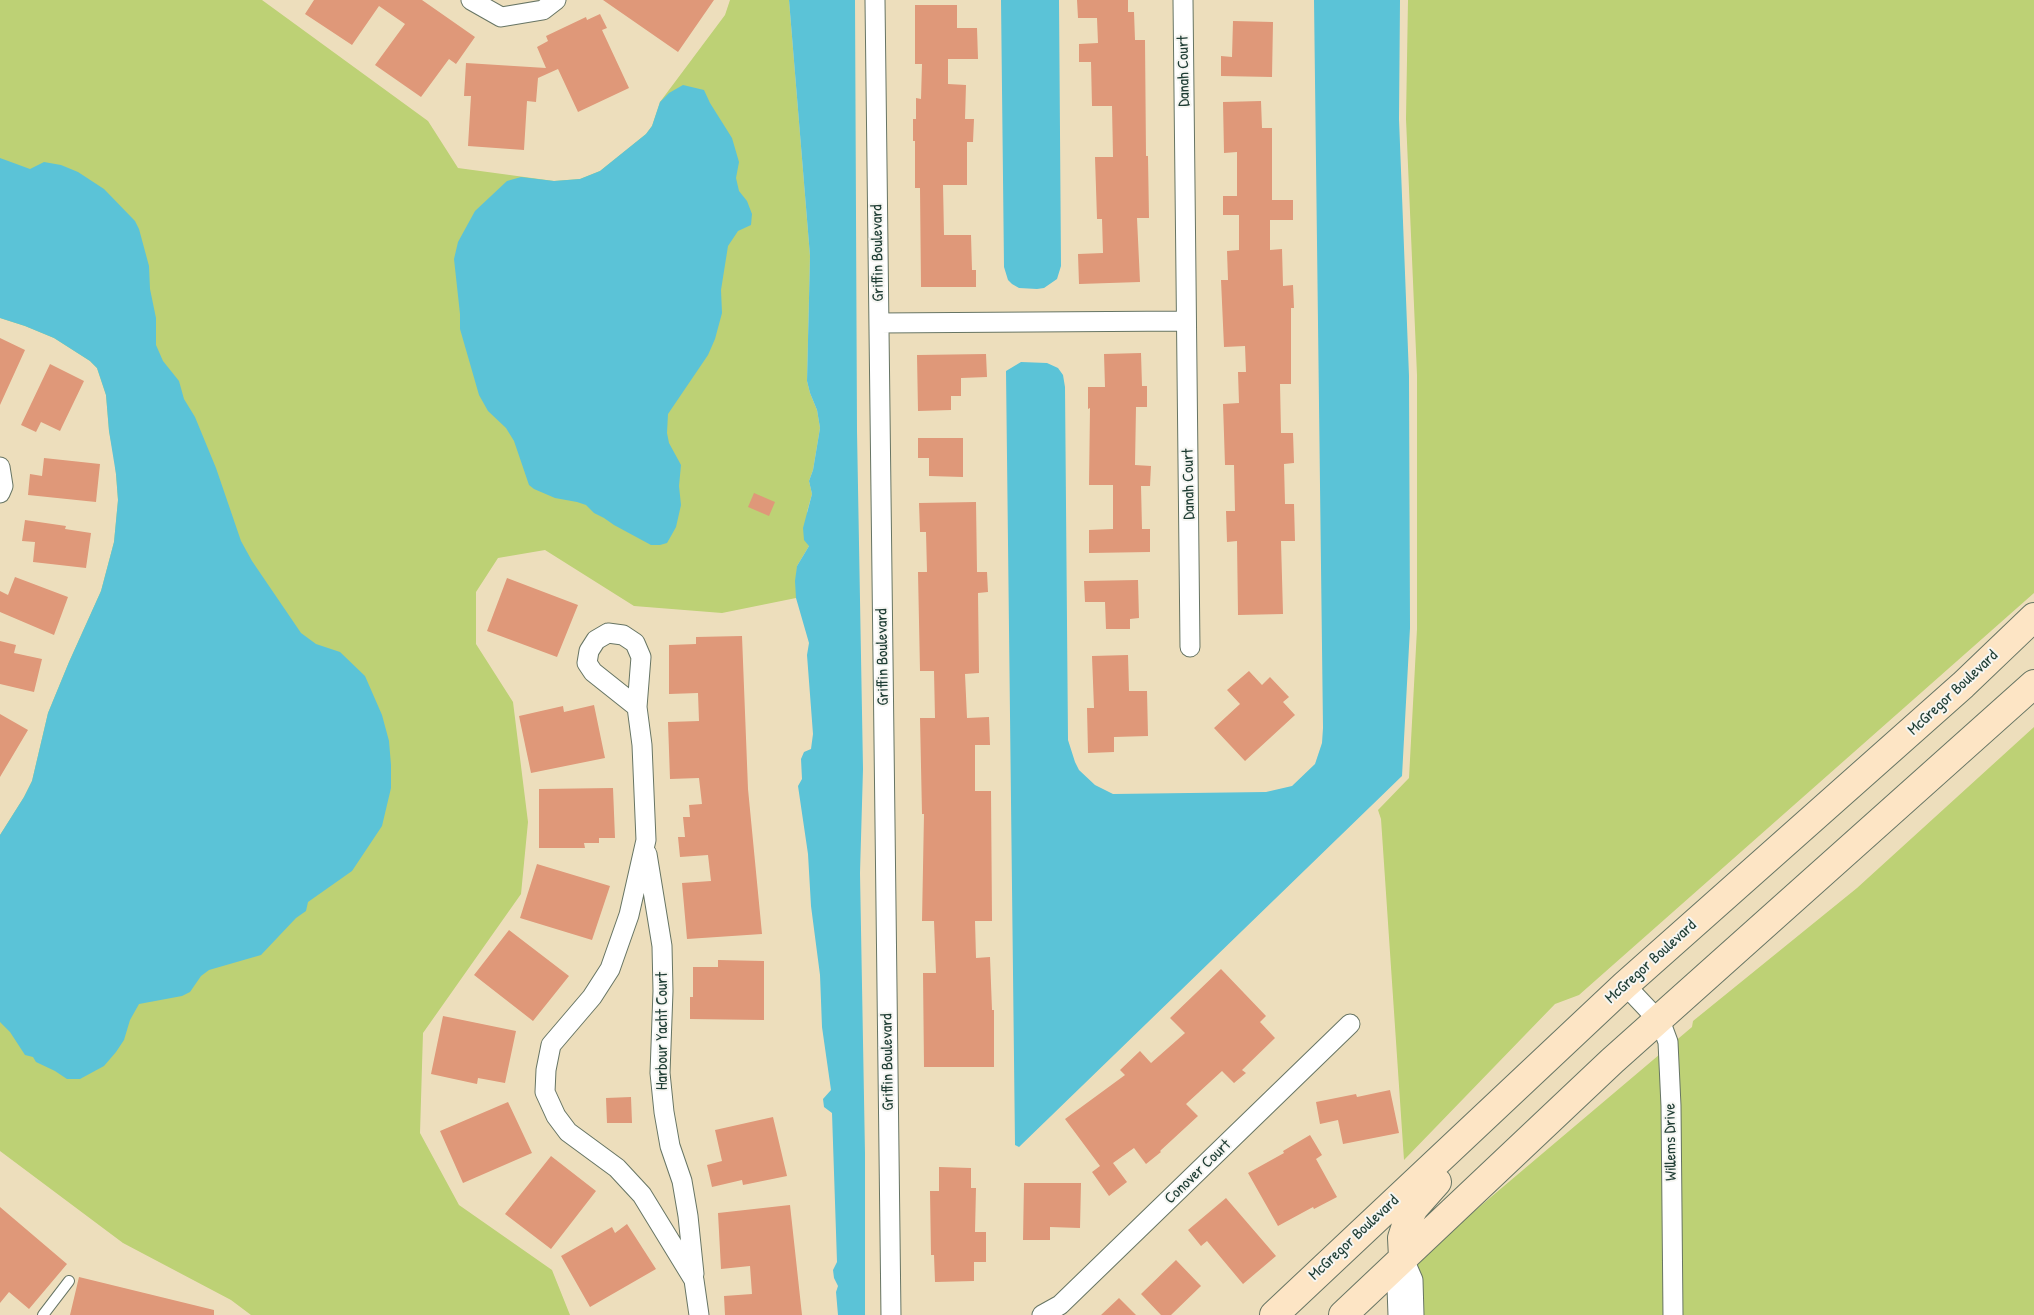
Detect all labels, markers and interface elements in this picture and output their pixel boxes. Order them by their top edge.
street label: Danah Court [1174,35,1194,107]
street label: Griffin Boulevard [868,204,888,302]
street label: Danah Court [1179,448,1199,520]
street label: Griffin Boulevard [873,608,893,706]
street label: McGregor Boulevard [1904,646,2002,740]
street label: McGregor Boulevard [1601,916,1701,1008]
street label: Harbour Yacht Court [653,972,673,1090]
street label: Griffin Boulevard [878,1013,898,1111]
street label: Willems Drive [1661,1103,1681,1181]
street label: Conover Court [1161,1136,1235,1208]
street label: McGregor Boulevard [1305,1191,1403,1285]

